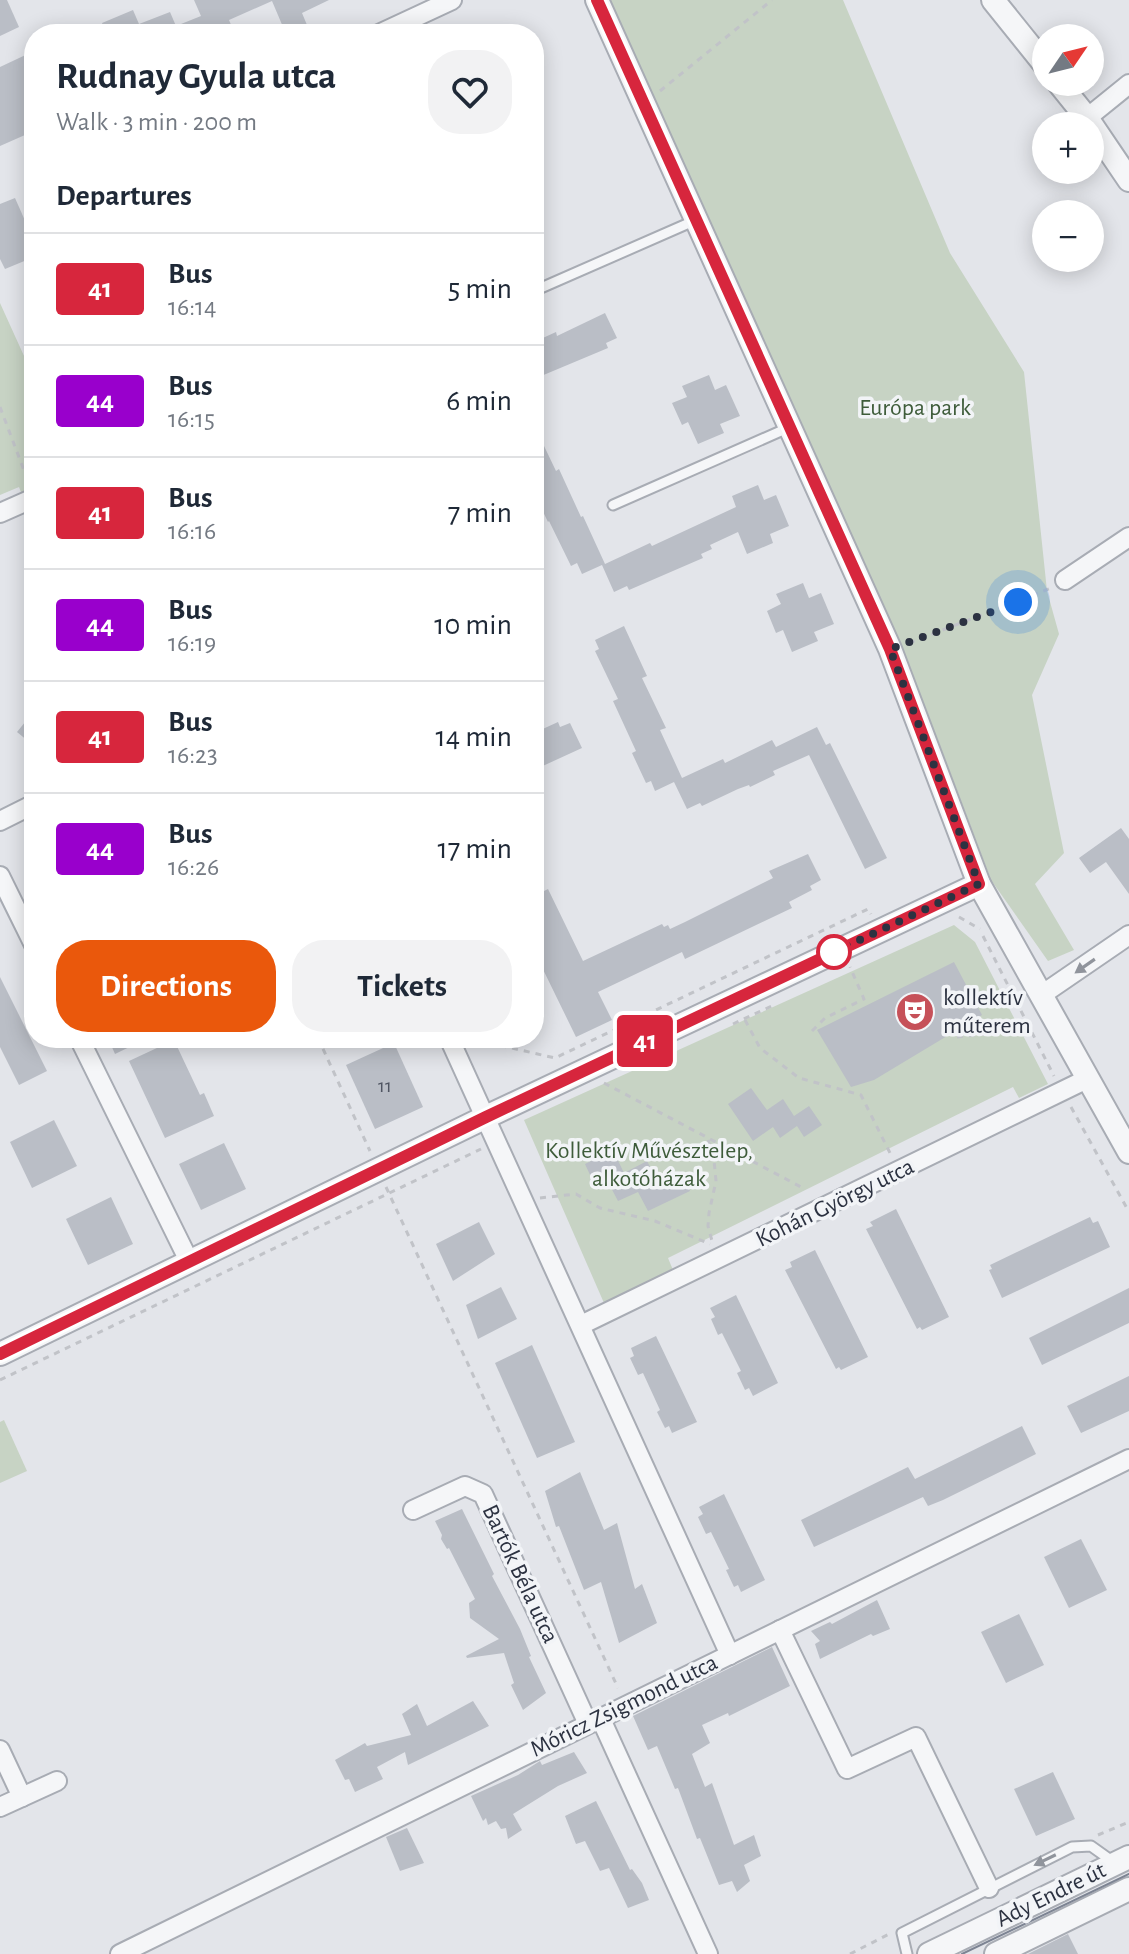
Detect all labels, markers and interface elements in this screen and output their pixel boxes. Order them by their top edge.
north arrow [1032,24,1104,96]
map controls [1032,24,1104,272]
button: heart [428,50,512,134]
text: Rudnay Gyula utca [56,58,336,96]
text: Walk · 3 min · 200 m [56,109,257,135]
button: + [1032,112,1104,184]
text: Departures [56,181,192,211]
button: − [1032,200,1104,272]
text: Bus [168,259,213,289]
text: 5 min [448,274,512,304]
text: 41 [88,275,112,303]
text: 16:14 [168,294,217,320]
text: Bus [168,371,213,401]
text: 6 min [446,386,512,416]
text: 44 [86,387,114,415]
park label: Európa park [859,396,971,420]
text: 16:15 [168,406,215,432]
text: Bus [168,483,213,513]
text: 7 min [448,498,512,528]
text: 41 [88,499,112,527]
text: 16:16 [168,518,216,544]
your location [998,582,1038,622]
text: Bus [168,595,213,625]
text: 10 min [434,610,512,640]
text: 44 [86,611,114,639]
text: 16:19 [168,630,216,656]
text: Bus [168,707,213,737]
text: 14 min [436,722,512,752]
text: 41 [88,723,112,751]
text: 16:23 [168,742,218,768]
text: Bus [168,819,213,849]
text: 17 min [437,834,512,864]
text: 44 [86,835,114,863]
text: 16:26 [168,854,219,880]
unlabelled marker [817,935,851,969]
button: Directions [56,940,276,1032]
button: Tickets [292,940,512,1032]
one-way arrow [1074,958,1095,973]
place label: kollektív műterem [943,986,1031,1038]
theatre icon: kollektív műterem [894,991,936,1033]
line badge: 41 [609,1015,681,1067]
text: 41 [633,1027,657,1055]
house number: 11 [378,1076,392,1096]
park label: Kollektív Művésztelep, alkotóházak [545,1139,753,1191]
street label: Kohán György utca [752,1154,918,1252]
street label: Bartók Béla utca [477,1501,563,1647]
street label: Móricz Zsigmond utca [527,1650,721,1762]
one-way arrow [1034,1853,1057,1867]
street label: Ady Endre út [992,1858,1110,1932]

